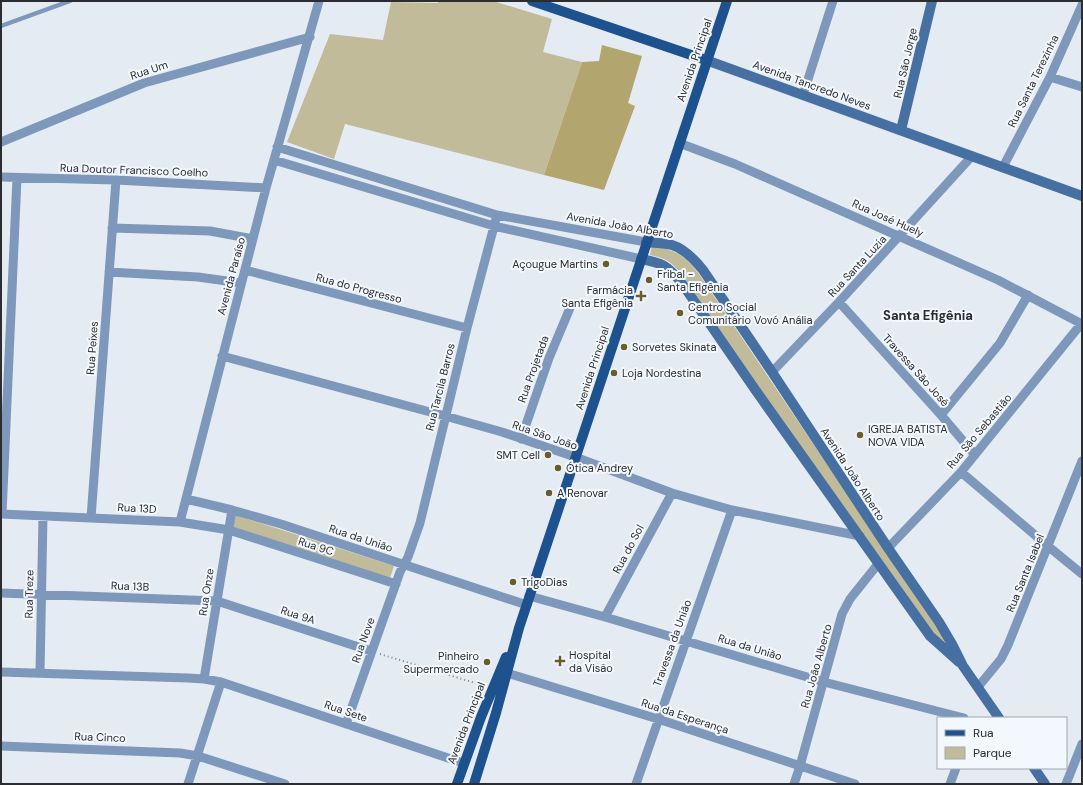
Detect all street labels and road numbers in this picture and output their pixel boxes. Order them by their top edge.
street label: Avenida Principal [673,17,715,103]
street label: Rua São Jorge [890,26,920,100]
street label: Rua Santa Terezinha [1004,32,1062,130]
street label: Rua Um [128,57,170,83]
street label: Avenida Tancredo Neves [751,57,873,113]
street label: Rua Doutor Francisco Coelho [60,160,208,180]
street label: Rua José Huely [850,196,926,240]
street label: Avenida João Alberto [565,209,675,241]
street label: Rua Santa Luzia [825,232,889,300]
street label: Avenida Paraíso [214,236,248,316]
street label: Rua do Progresso [314,270,404,306]
street label: Rua Peixes [83,321,101,375]
street label: Avenida Principal [572,324,612,412]
street label: Travessa São José [880,331,952,409]
street label: Rua Projetada [514,334,552,404]
street label: Rua Tarcila Barros [422,342,458,432]
street label: Rua São Sebastião [943,391,1015,471]
street label: Rua São João [511,417,579,453]
street label: Avenida João Alberto [818,425,888,523]
street label: Rua 13D [117,500,157,516]
street label: Rua da União [327,521,395,555]
street label: Rua do Sol [609,522,647,576]
street label: Rua Santa Isabel [1003,532,1047,614]
street label: Rua 9C [296,534,336,558]
street label: Rua Onze [195,567,217,617]
street label: Rua Treze [22,570,36,618]
street label: Rua 13B [111,578,150,594]
street label: Travessa da União [650,598,694,688]
street label: Rua 9A [279,603,317,627]
street label: Rua Nove [348,615,378,665]
street label: Rua João Alberto [797,622,835,710]
street label: Rua da União [716,631,784,663]
street label: Avenida Principal [444,680,488,766]
street label: Rua da Esperança [640,695,730,737]
street label: Rua Sete [323,697,369,725]
street label: Rua Cinco [74,729,126,745]

